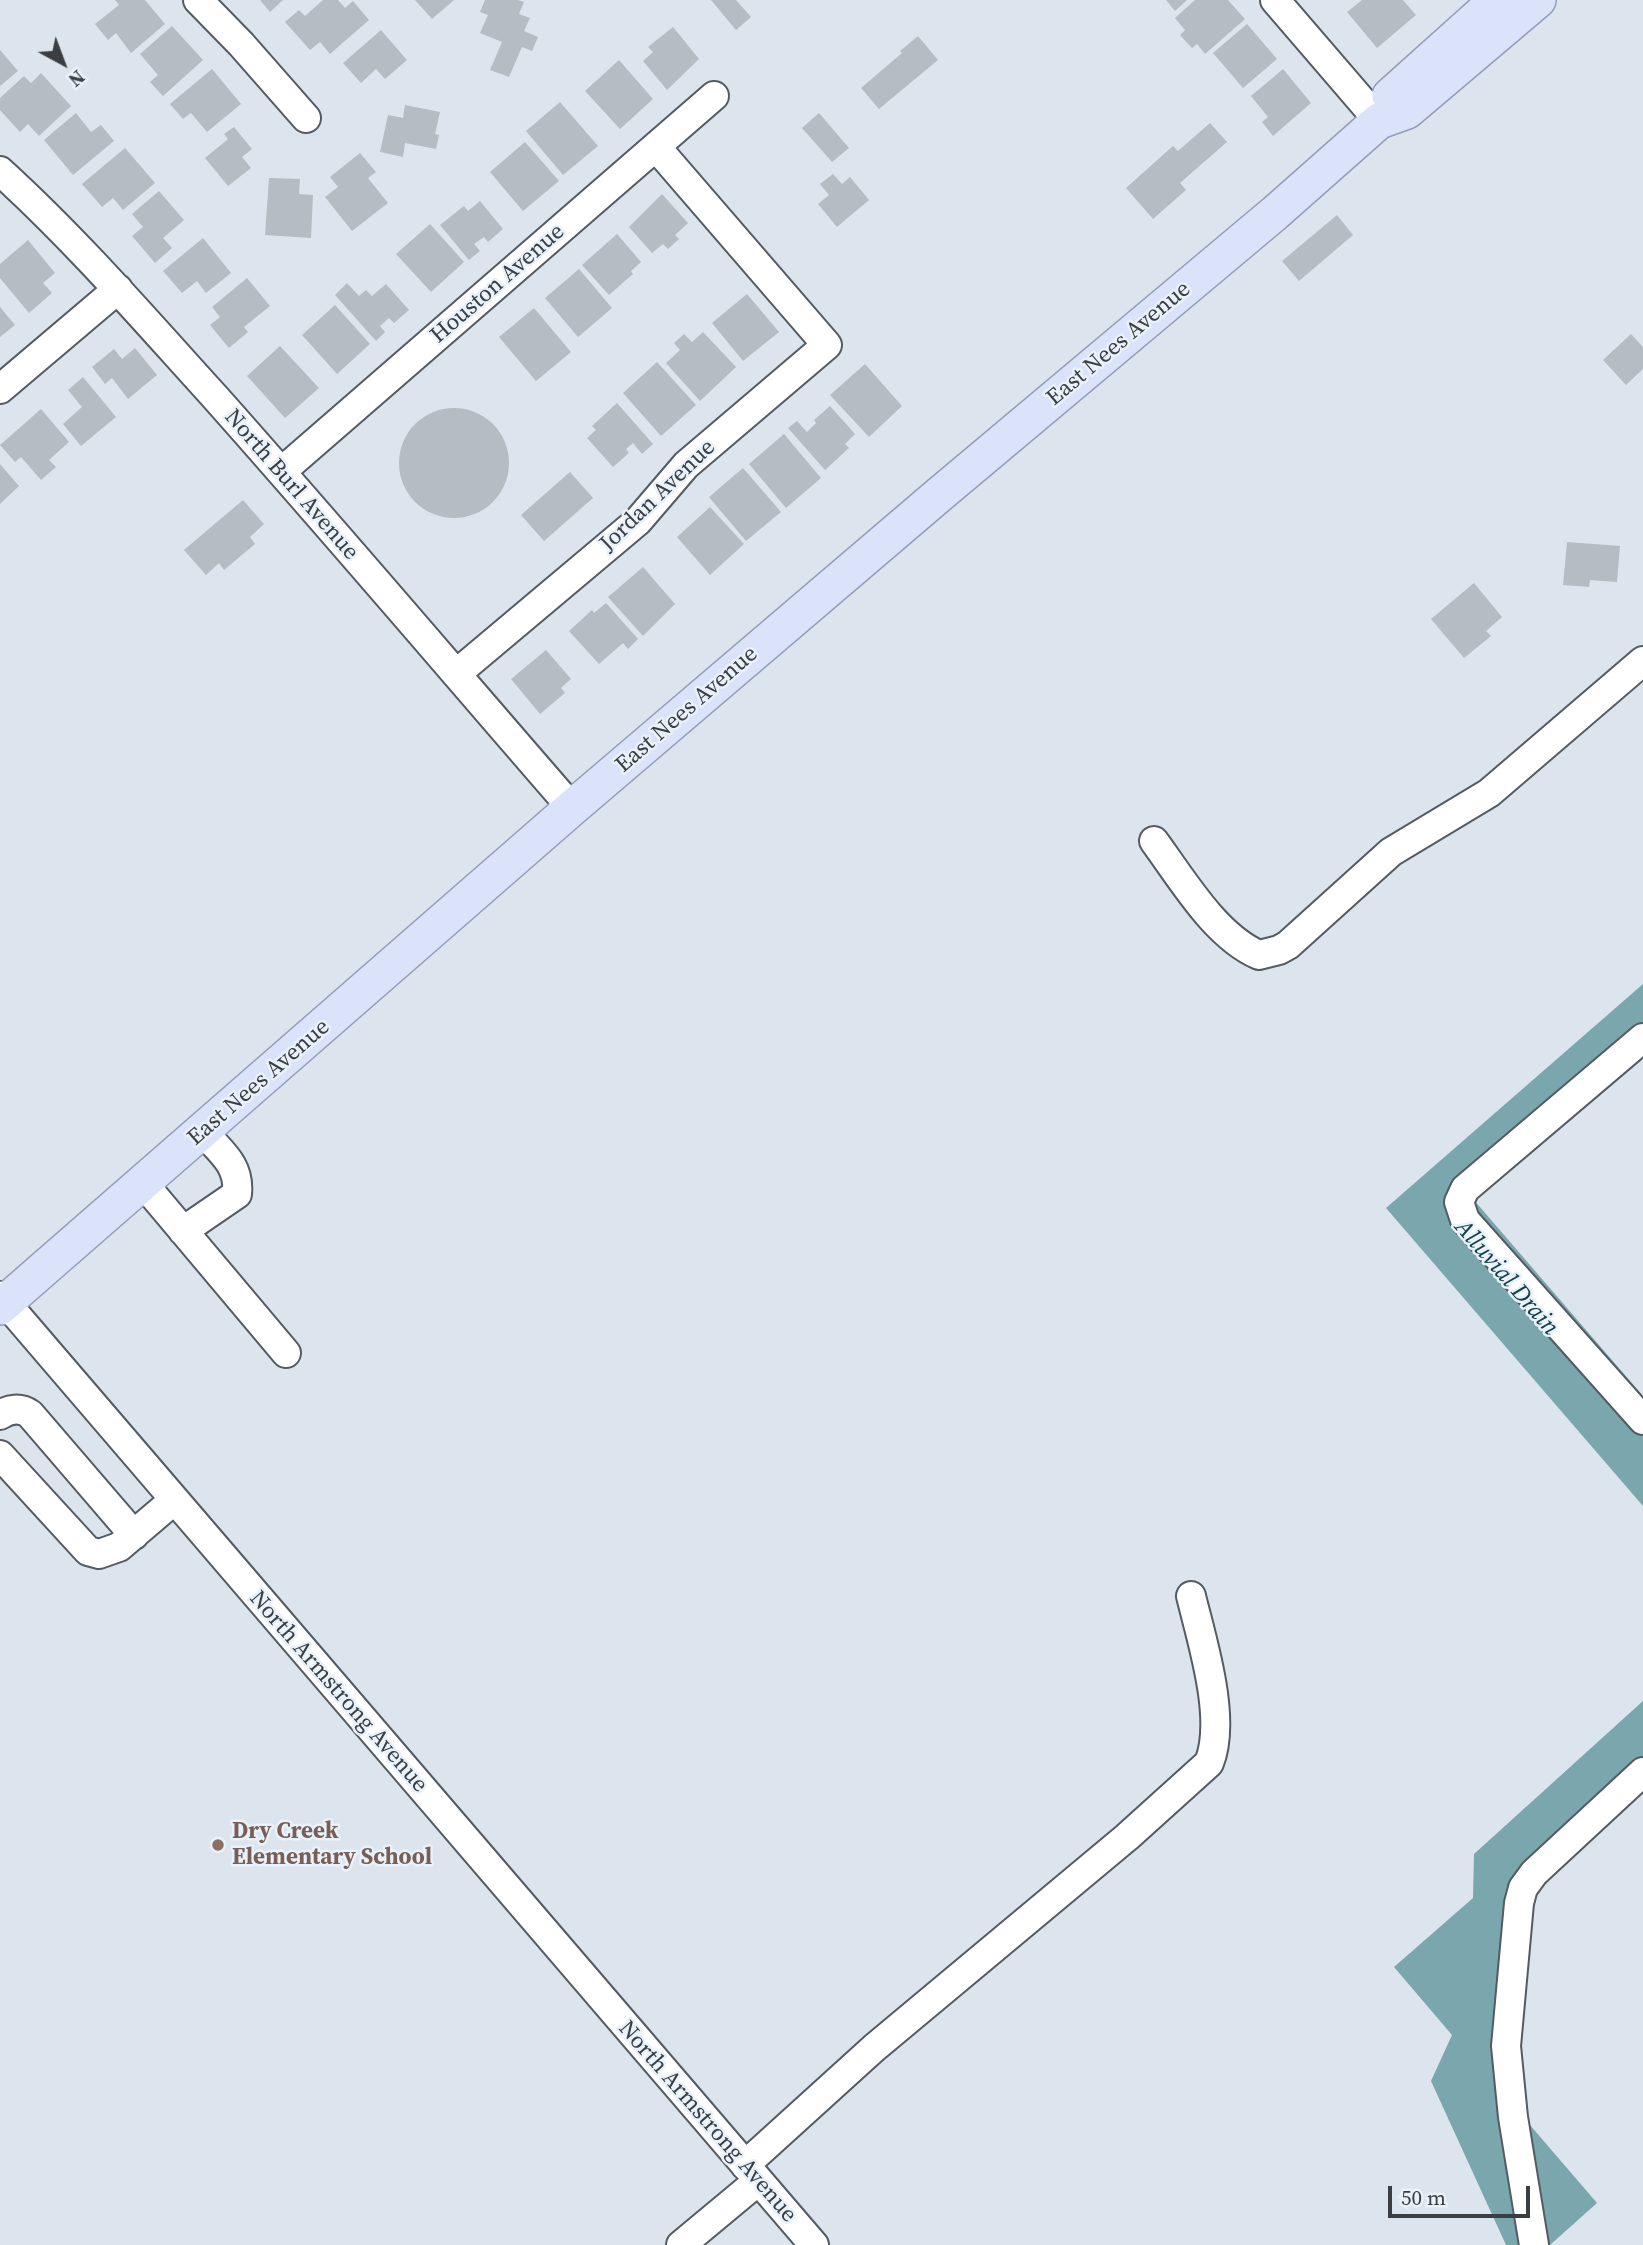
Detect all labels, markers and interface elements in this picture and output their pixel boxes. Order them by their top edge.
north arrow [28,28,98,98]
text: N [63,64,91,93]
street label: Houston Avenue [425,218,571,350]
street label: East Nees Avenue [1041,276,1197,412]
street label: North Burl Avenue [218,404,364,566]
street label: Jordan Avenue [595,434,721,558]
street label: East Nees Avenue [610,641,764,779]
street label: East Nees Avenue [182,1014,336,1152]
water label: Alluvial Drain [1448,1214,1564,1342]
street label: North Armstrong Avenue [243,1586,433,1798]
place label: Dry Creek Elementary School [232,1818,432,1872]
marker: Dry Creek Elementary School [210,1837,226,1853]
street label: North Armstrong Avenue [612,2016,802,2228]
scale bar [1391,2172,1533,2216]
text: 50 m [1401,2183,1446,2212]

